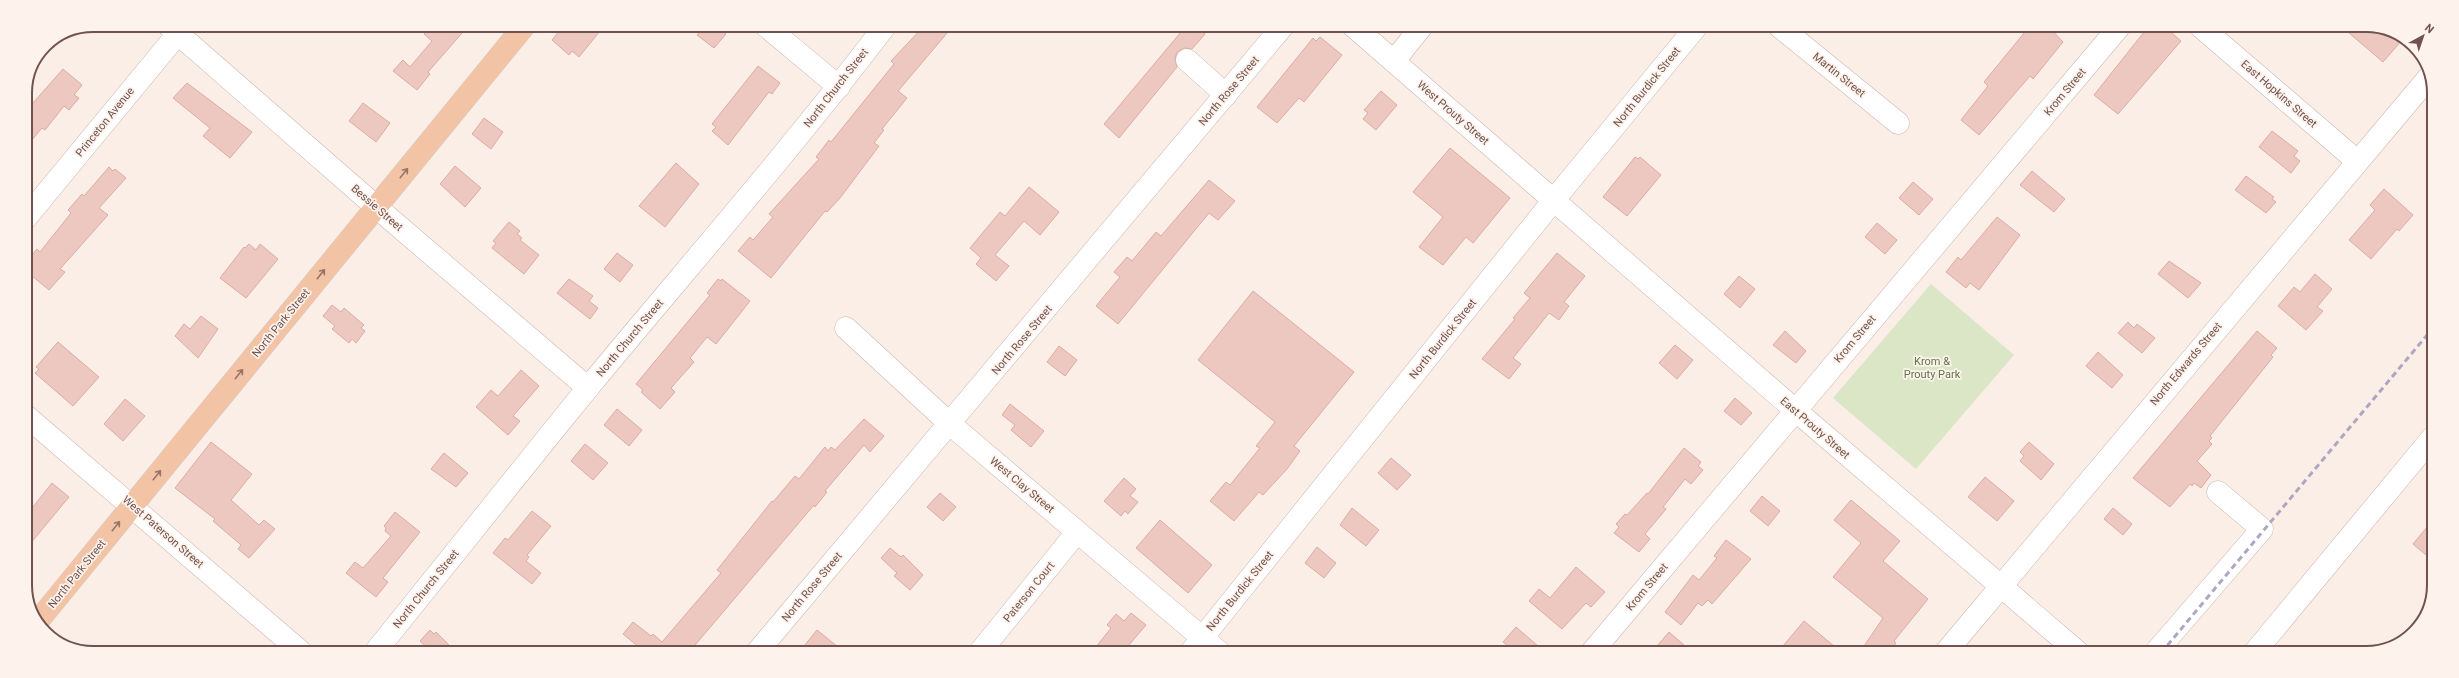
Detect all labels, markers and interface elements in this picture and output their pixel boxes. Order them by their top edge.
north arrow [2403,16,2443,56]
text: N [2422,21,2436,36]
street label: North Burdick Street [1611,44,1683,130]
street label: North Church Street [801,45,871,130]
street label: Martin Street [1810,50,1868,100]
street label: North Rose Street [1196,53,1262,128]
street label: East Hopkins Street [2238,58,2320,131]
street label: Krom Street [2041,65,2089,118]
street label: West Prouty Street [1414,78,1492,148]
street label: Princeton Avenue [73,85,137,159]
one-way arrow [399,168,408,178]
street label: Bessie Street [348,182,406,234]
one-way arrow [317,268,326,279]
street label: North Park Street [249,286,313,360]
street label: North Church Street [594,296,666,379]
street label: North Burdick Street [1407,296,1479,382]
street label: North Rose Street [989,302,1055,377]
street label: Krom Street [1831,312,1879,365]
street label: North Edwards Street [2147,320,2225,408]
park label: Krom & Prouty Park [1904,355,1961,381]
one-way arrow [235,369,244,380]
street label: East Prouty Street [1778,394,1853,462]
street label: West Clay Street [987,454,1057,516]
one-way arrow [153,470,162,480]
street label: West Paterson Street [120,493,207,571]
one-way arrow [111,520,120,531]
street label: North Park Street [45,537,109,611]
street label: North Church Street [390,547,462,631]
street label: North Burdick Street [1204,548,1276,634]
street label: North Rose Street [779,549,845,624]
street label: Paterson Court [1001,559,1058,625]
street label: Krom Street [1623,560,1671,613]

